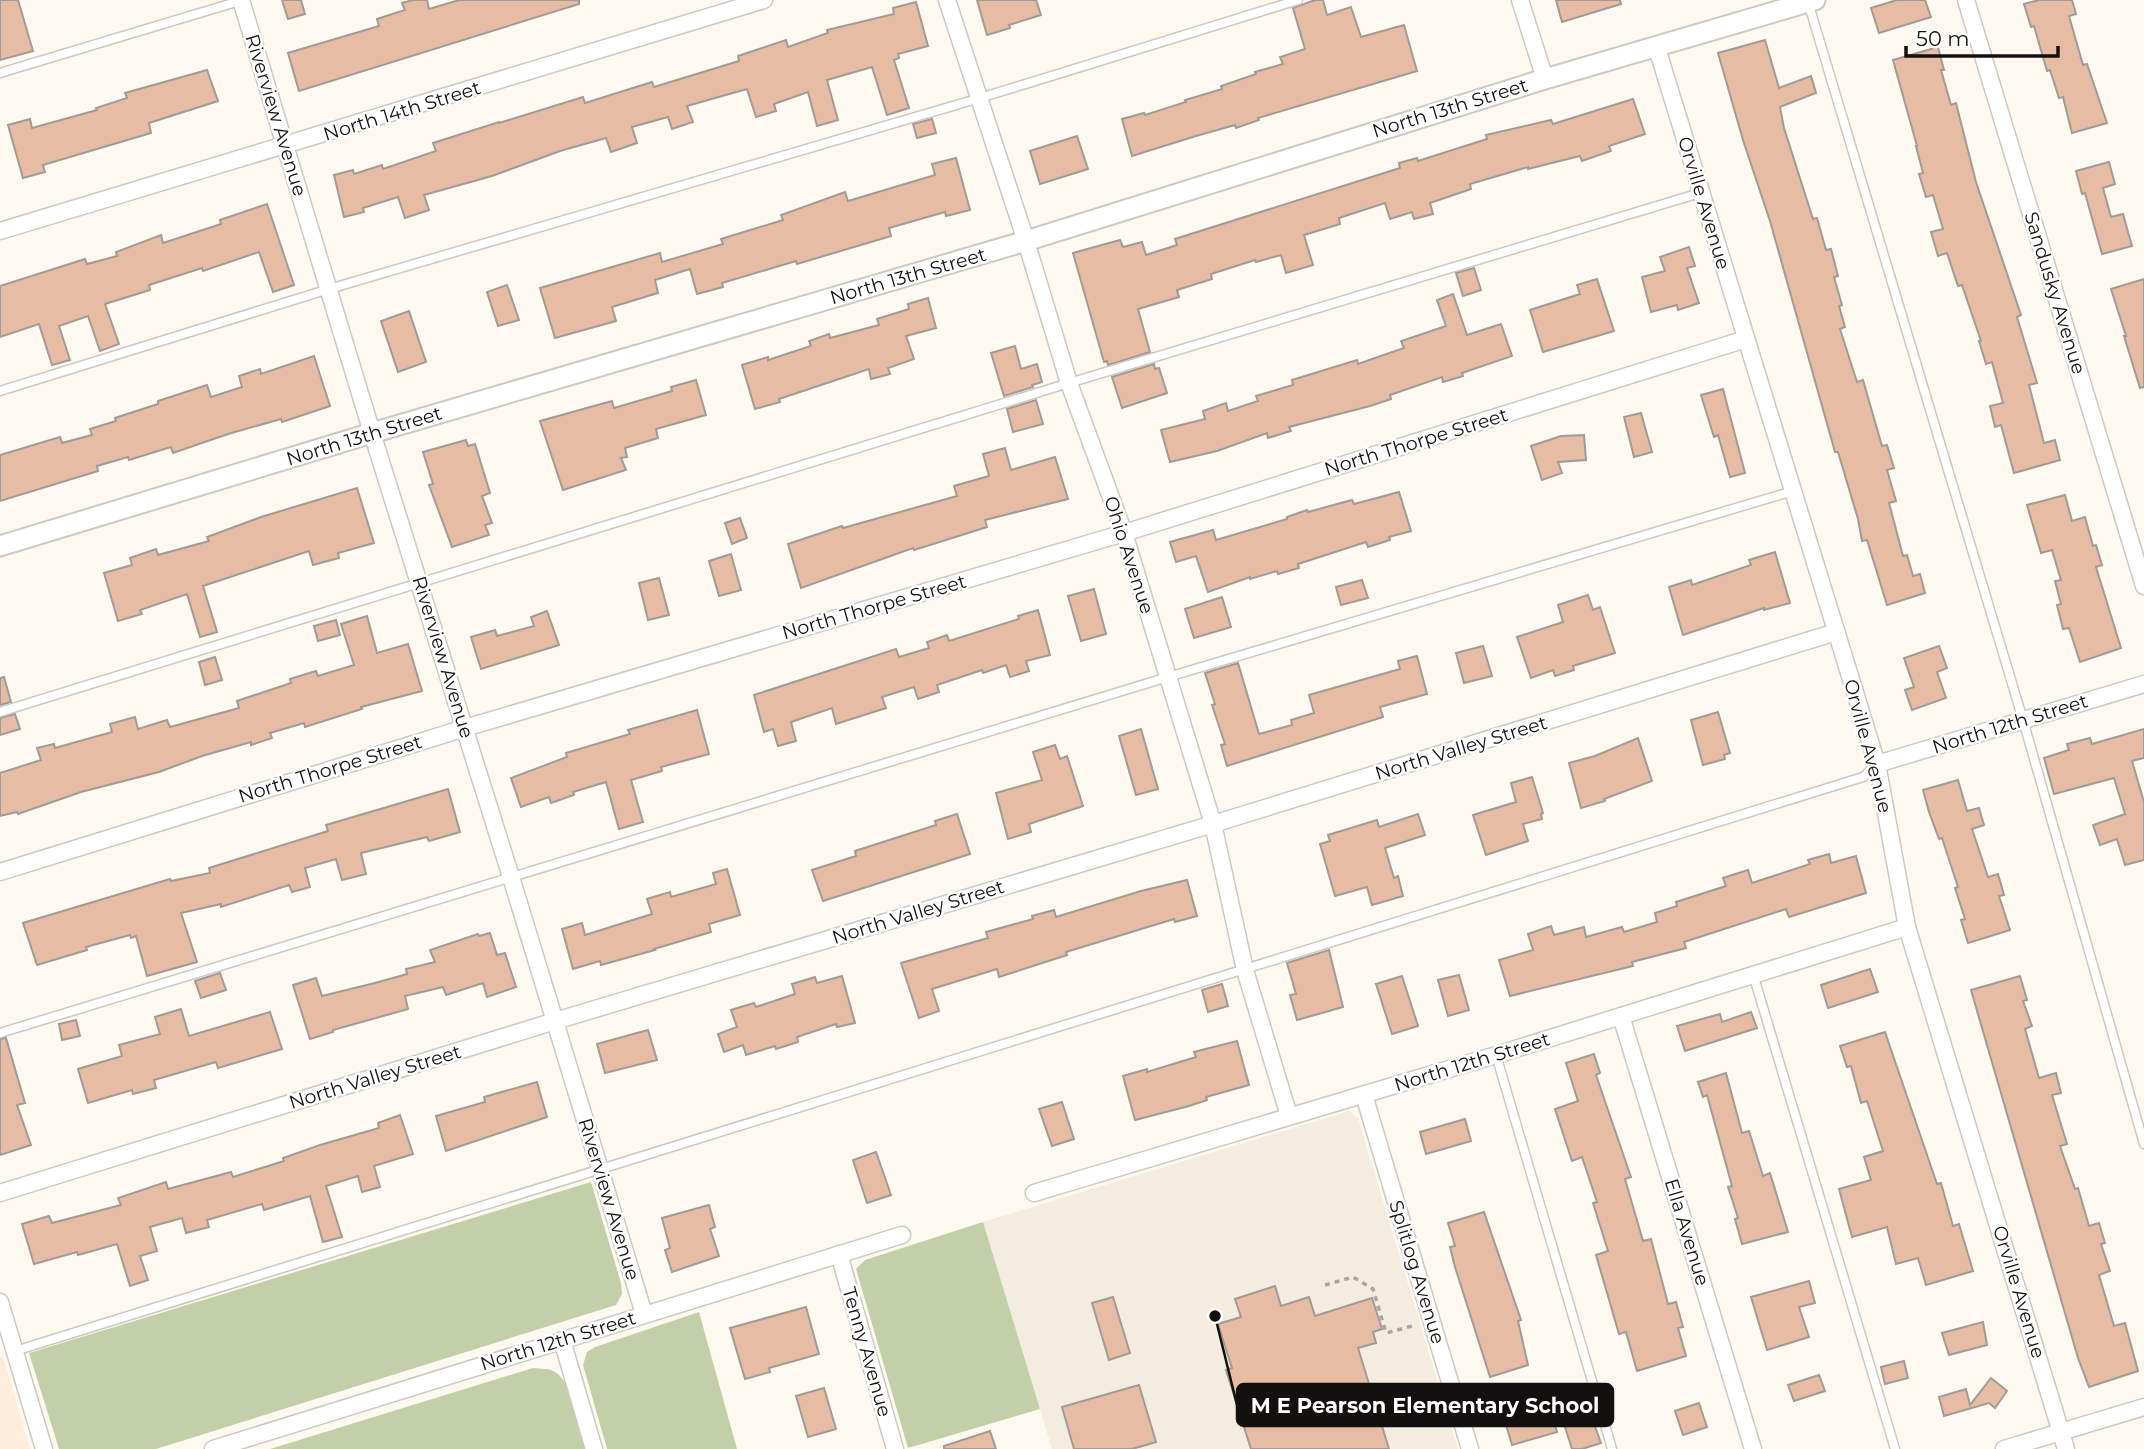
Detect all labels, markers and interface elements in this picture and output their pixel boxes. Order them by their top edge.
scale bar [1906,14,2058,58]
text: 50 m [1916,26,1970,51]
street label: Riverview Avenue [240,31,312,199]
street label: North 13th Street [1369,73,1531,143]
street label: North 14th Street [321,76,484,146]
street label: Orville Avenue [1673,134,1735,272]
street label: Sandusky Avenue [2019,209,2091,377]
street label: North 13th Street [827,243,989,309]
street label: North 13th Street [283,401,445,471]
street label: North Thorpe Street [1321,403,1511,481]
street label: Ohio Avenue [1099,493,1159,617]
street label: North Thorpe Street [779,570,969,644]
street label: Riverview Avenue [407,573,479,741]
street label: Orville Avenue [1839,677,1897,815]
street label: North 12th Street [1929,689,2091,759]
street label: North Valley Street [1372,711,1550,785]
street label: North Thorpe Street [235,730,425,808]
street label: North Valley Street [829,875,1007,949]
street label: North 12th Street [1391,1027,1553,1097]
street label: North Valley Street [286,1040,464,1114]
street label: Riverview Avenue [573,1115,645,1283]
street label: Ella Avenue [1660,1176,1714,1288]
street label: Splitlog Avenue [1384,1197,1450,1347]
street label: Orville Avenue [1988,1223,2050,1361]
street label: Tenny Avenue [838,1285,896,1419]
street label: North 12th Street [477,1306,639,1376]
callout: M E Pearson Elementary School [1237,1384,1613,1426]
text: M E Pearson Elementary School [1251,1393,1599,1418]

